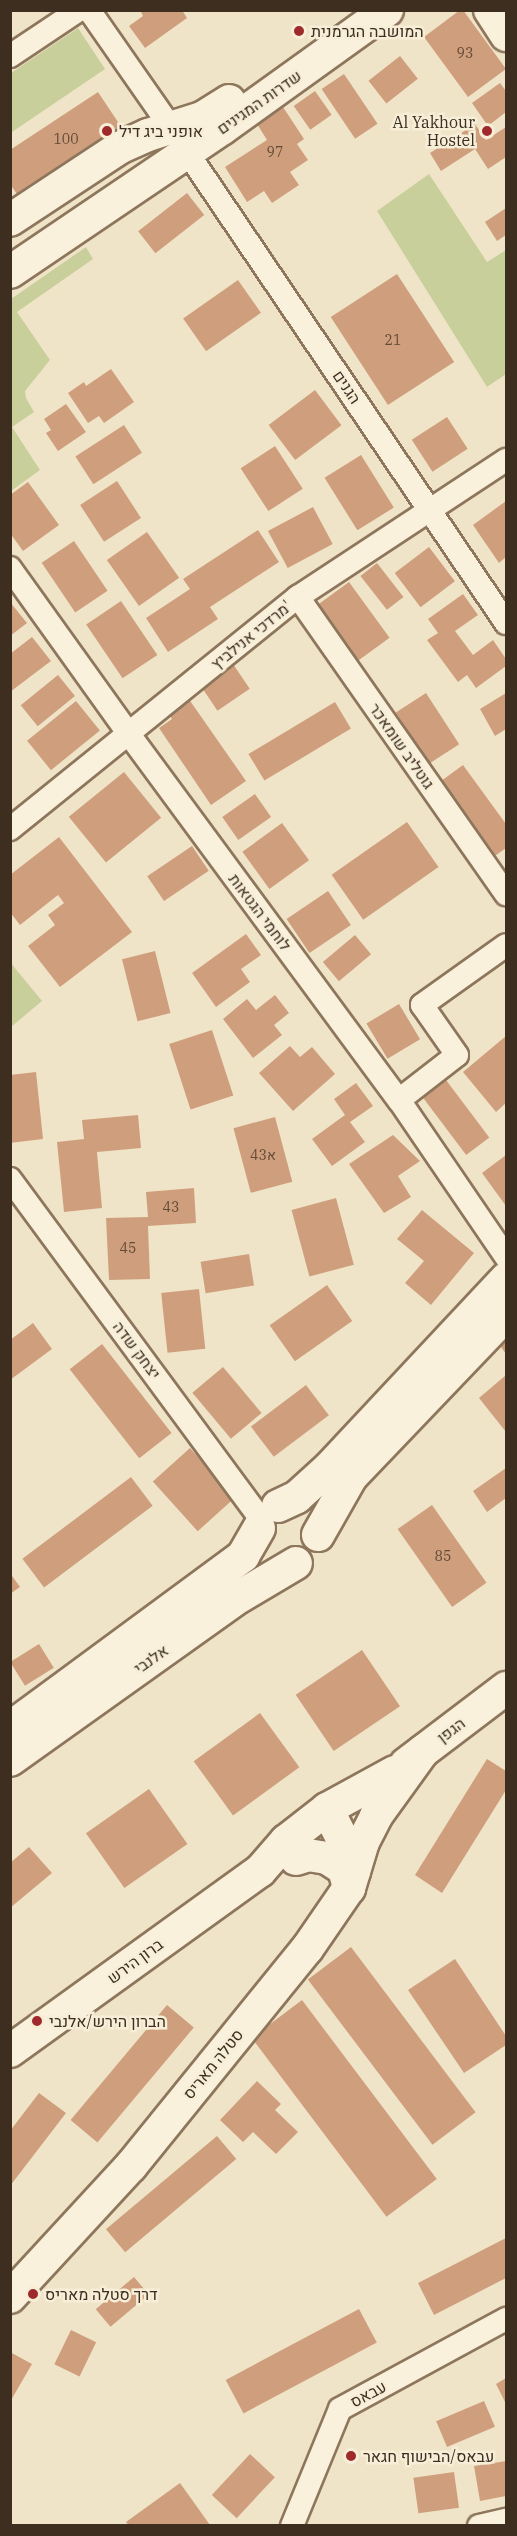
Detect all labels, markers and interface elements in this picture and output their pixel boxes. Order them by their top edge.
place label: המושבה הגרמנית [311,21,424,41]
marker: המושבה הגרמנית [292,24,306,38]
house number: 93 [457,45,473,61]
street label: שדרות המגינים [213,66,305,138]
place label: Al Yakhour Hostel [393,112,475,150]
place label: אופני ביג דיל [119,121,203,141]
marker: אופני ביג דיל [100,124,114,138]
marker: Al Yakhour Hostel [480,124,494,138]
house number: 100 [53,131,79,147]
house number: 97 [267,144,283,160]
house number: 21 [385,332,401,348]
street label: הגנים [329,367,365,407]
street label: מרדכי אנילביץ' [207,597,295,673]
street label: גוטליב שומאכר [365,699,439,793]
street label: לוחמי הגטאות [225,870,295,954]
house number: 43א [250,1147,276,1163]
house number: 43 [163,1199,179,1215]
house number: 45 [120,1240,136,1256]
street label: יצחק שדה [109,1317,165,1383]
house number: 85 [435,1548,451,1564]
street label: אלנבי [130,1640,172,1678]
street label: הגפן [433,1713,469,1747]
street label: ברון הירש [103,1934,167,1988]
place label: הברון הירש/אלנבי [49,2011,166,2031]
marker: הברון הירש/אלנבי [30,2014,44,2028]
street label: סטלה מאריס [179,2025,247,2103]
place label: דרך סטלה מאריס [45,2284,158,2304]
marker: דרך סטלה מאריס [26,2287,40,2301]
street label: עבאס [347,2377,389,2411]
place label: עבאס/הבישוף חגאר [363,2446,494,2466]
marker: עבאס/הבישוף חגאר [344,2449,358,2463]

